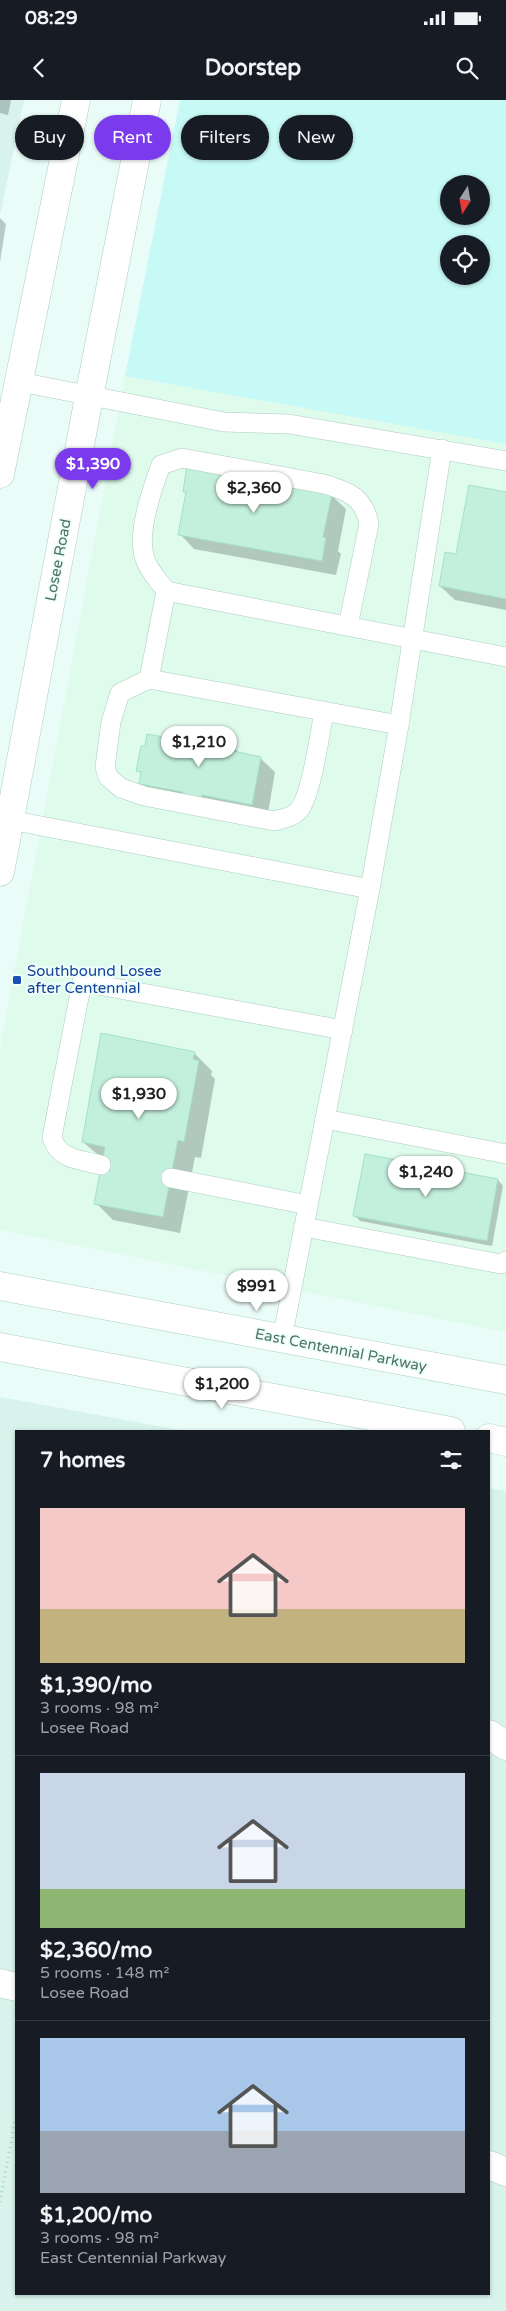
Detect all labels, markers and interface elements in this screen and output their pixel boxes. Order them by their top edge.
text: 08:29 [25,7,78,29]
icon: back [25,54,53,82]
icon: search [453,54,481,82]
text: Doorstep [205,55,301,81]
chip: Buy [15,115,84,160]
chip: Rent [94,115,171,160]
chip: Filters [181,115,269,160]
chip: New [279,115,353,160]
north arrow [440,175,490,225]
map controls [440,175,490,285]
button: locate [440,235,490,285]
pin: $1,390 [52,448,134,490]
text: $1,390 [66,454,120,474]
pin: $2,360 [213,472,295,514]
text: $2,360 [227,478,281,498]
street label: Losee Road [41,517,75,603]
pin: $1,210 [158,726,240,768]
text: $1,210 [172,732,226,752]
place label: Southbound Losee after Centennial [27,962,162,997]
marker: Southbound Losee after Centennial [11,974,23,986]
pin: $1,930 [98,1078,180,1120]
text: $1,930 [112,1084,166,1104]
pin: $1,240 [385,1156,467,1198]
text: $1,240 [399,1162,453,1182]
pin: $991 [227,1270,287,1312]
text: $991 [237,1276,277,1296]
street label: East Centennial Parkway [254,1325,428,1375]
pin: $1,200 [181,1368,263,1410]
text: $1,200 [195,1374,249,1394]
icon: filters [437,1446,465,1474]
text: 7 homes [40,1448,125,1473]
icon: home [208,1540,298,1630]
text: $1,390/mo [40,1673,152,1698]
text: 3 rooms · 98 m² [40,1698,159,1718]
text: Losee Road [40,1718,129,1738]
icon: home [208,1806,298,1896]
text: $2,360/mo [40,1938,152,1963]
text: 5 rooms · 148 m² [40,1963,169,1983]
text: Losee Road [40,1983,129,2003]
icon: home [208,2071,298,2161]
text: $1,200/mo [40,2203,152,2228]
text: 3 rooms · 98 m² [40,2228,159,2248]
text: East Centennial Parkway [40,2248,226,2268]

